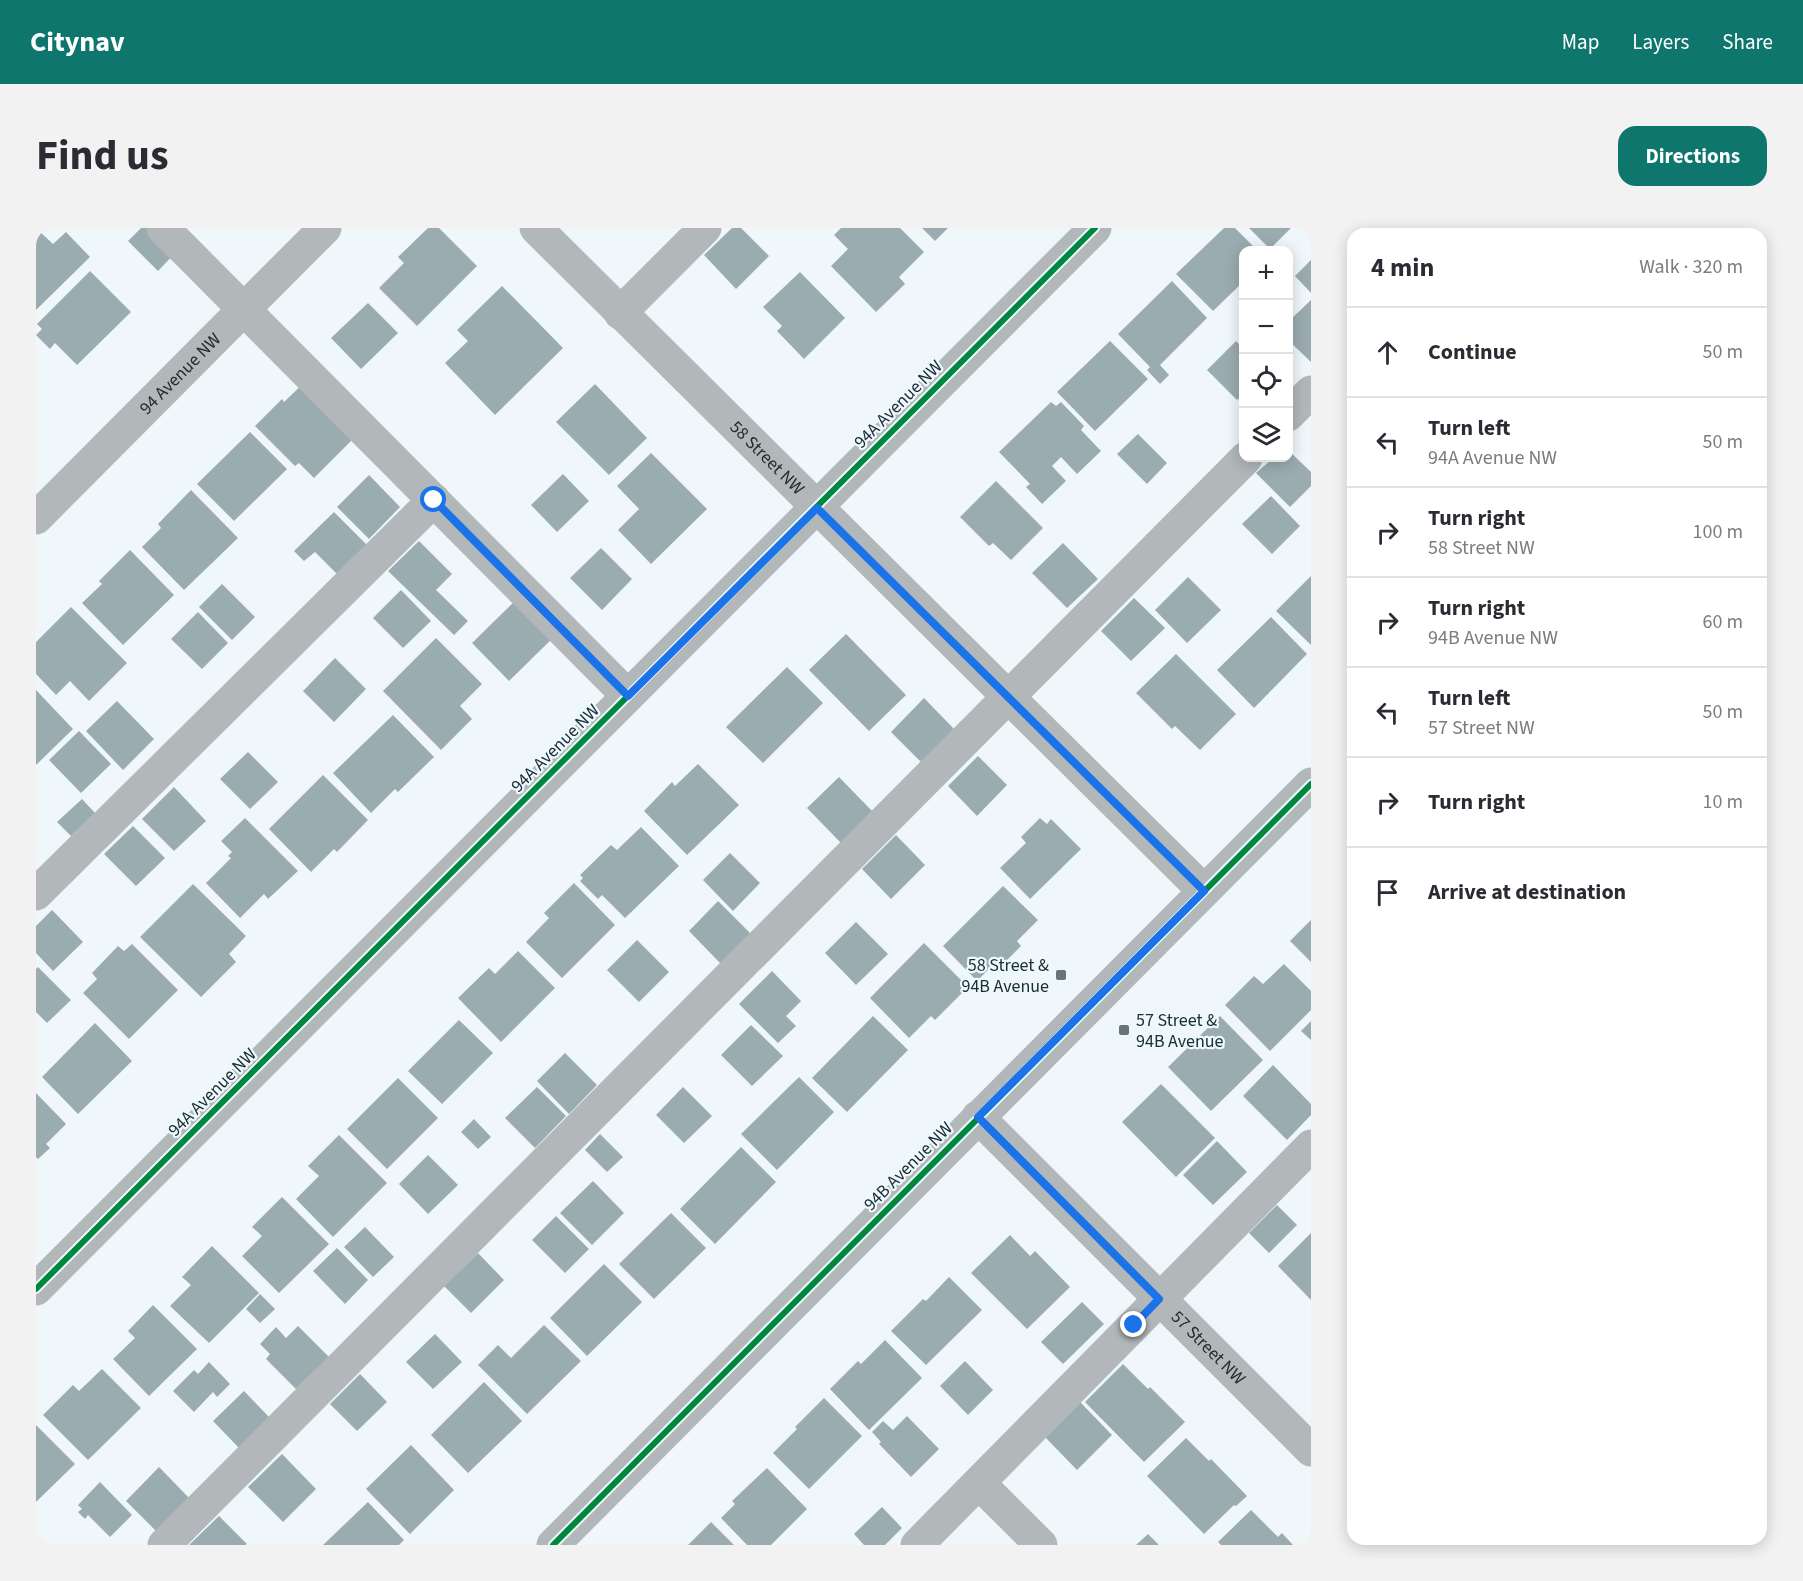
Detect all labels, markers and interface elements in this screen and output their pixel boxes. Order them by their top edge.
text: Citynav [30,22,125,62]
text: Map [1562,27,1599,57]
text: Layers [1632,27,1689,57]
text: Share [1722,27,1773,57]
text: Find us [36,126,169,186]
button: Directions [1618,126,1767,186]
map controls [1239,246,1293,462]
button: + [1239,246,1293,300]
text: 4 min [1371,249,1434,286]
text: Walk · 320 m [1639,253,1743,281]
button: − [1239,300,1293,354]
street label: 94 Avenue NW [134,327,227,420]
icon: ahead [1371,336,1404,369]
text: Continue [1428,336,1517,368]
text: 50 m [1703,338,1743,366]
street label: 94A Avenue NW [848,354,948,454]
button: locate [1239,354,1293,408]
button: layers [1239,408,1293,462]
text: Turn left [1428,412,1510,444]
street label: 58 Street NW [724,415,810,501]
icon: left [1371,426,1404,459]
text: 50 m [1703,428,1743,456]
text: 94A Avenue NW [1428,444,1557,472]
route start [420,486,446,512]
text: Turn right [1428,502,1525,534]
icon: right [1371,516,1404,549]
text: 100 m [1693,518,1743,546]
text: 58 Street NW [1428,534,1535,562]
text: Turn right [1428,592,1525,624]
icon: right [1371,606,1404,639]
text: 60 m [1703,608,1743,636]
text: 94B Avenue NW [1428,624,1558,652]
text: Turn left [1428,682,1510,714]
icon: left [1371,696,1404,729]
street label: 94A Avenue NW [505,698,605,798]
text: 50 m [1703,698,1743,726]
text: 57 Street NW [1428,714,1535,742]
icon: right [1371,786,1404,819]
text: Turn right [1428,786,1525,818]
text: 10 m [1703,788,1743,816]
icon: arrive [1371,876,1404,909]
text: Arrive at destination [1428,876,1626,908]
place label: 58 Street & 94B Avenue [961,953,1049,999]
marker: 58 Street & 94B Avenue [1054,968,1068,982]
place label: 57 Street & 94B Avenue [1136,1008,1224,1054]
marker: 57 Street & 94B Avenue [1117,1023,1131,1037]
street label: 94A Avenue NW [162,1042,262,1142]
street label: 94B Avenue NW [858,1116,959,1217]
street label: 57 Street NW [1165,1305,1251,1391]
route end [1120,1311,1146,1337]

